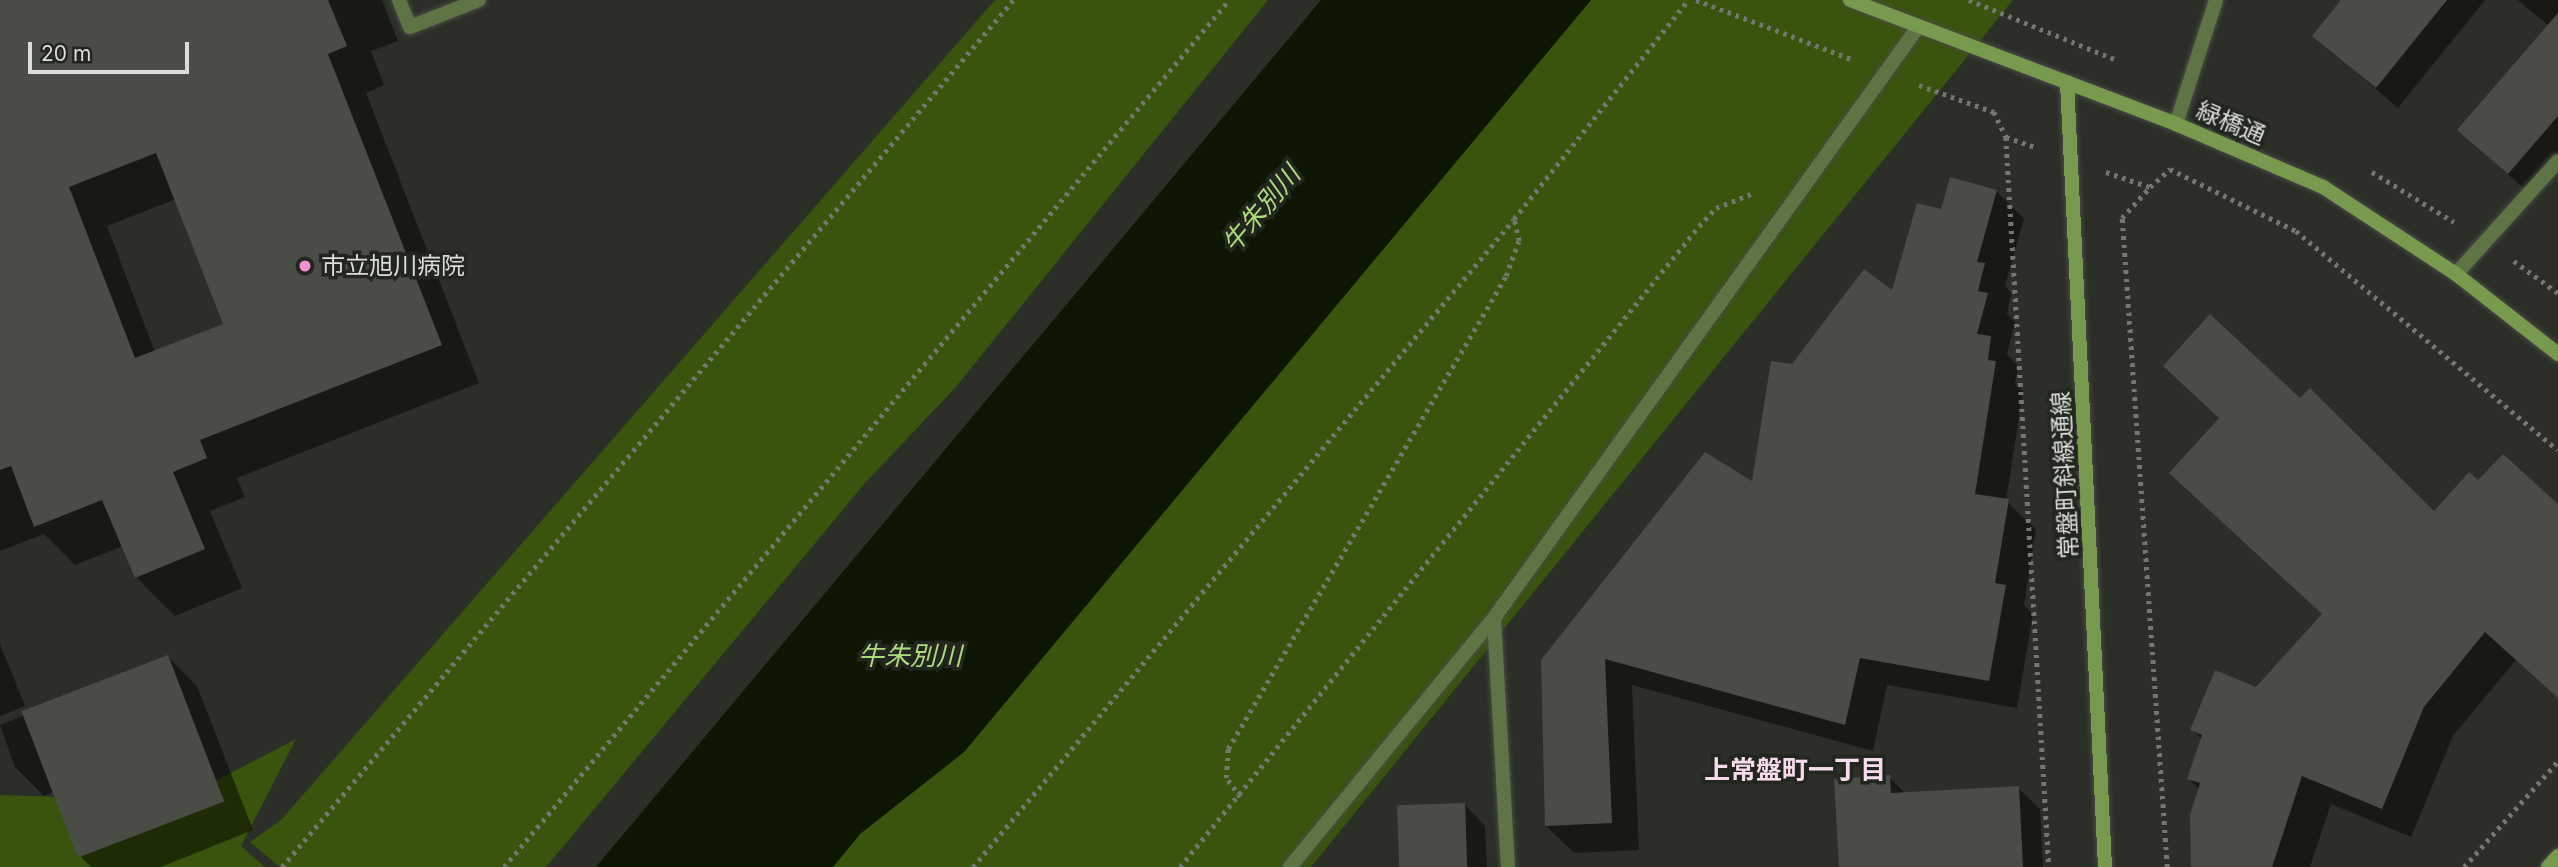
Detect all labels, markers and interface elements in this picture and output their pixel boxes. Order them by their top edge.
scale bar [32,28,192,72]
text: 20 m [41,41,91,66]
street label: 緑橋通 [2192,96,2270,150]
water label: 牛朱別川 [1216,159,1306,259]
place label: 市立旭川病院 [321,252,465,280]
marker: 市立旭川病院 [295,256,315,276]
street label: 常盤町斜線通線 [2046,390,2084,560]
water label: 牛朱別川 [858,640,962,672]
district label: 上常盤町一丁目 [1704,754,1886,786]

